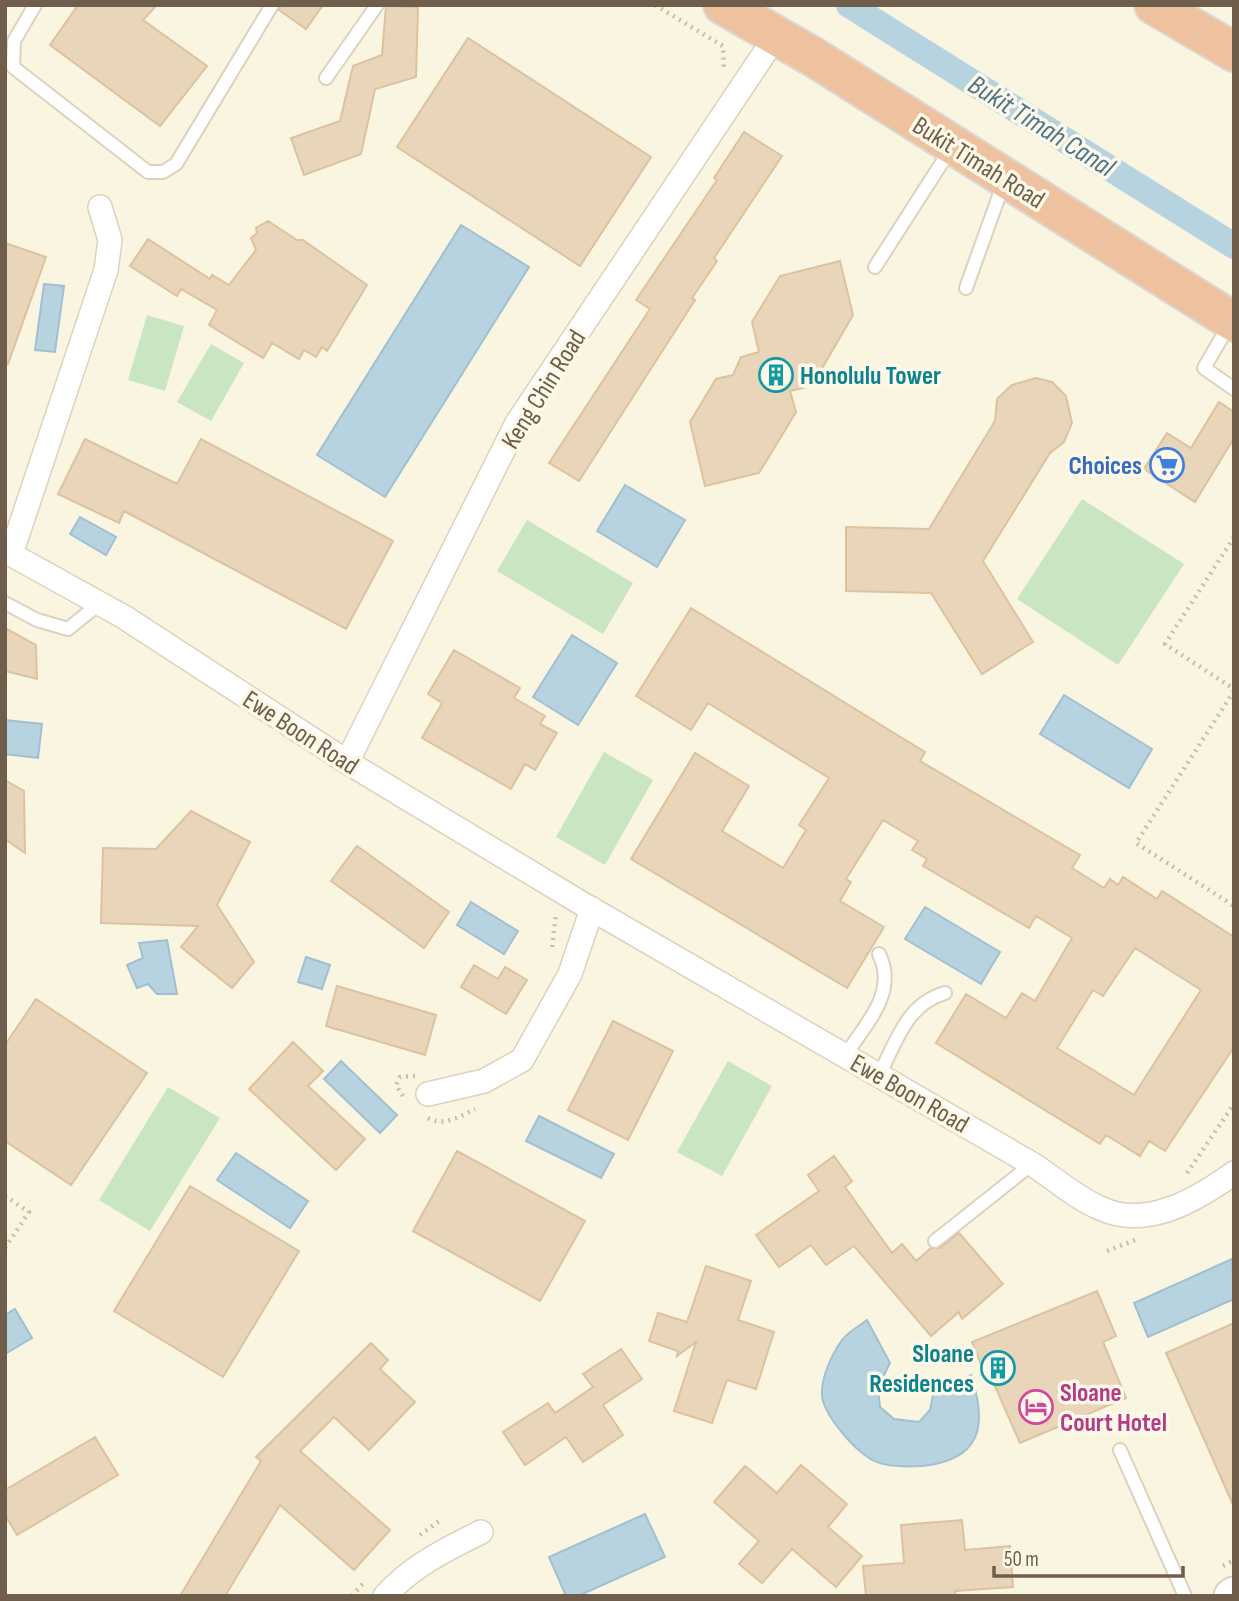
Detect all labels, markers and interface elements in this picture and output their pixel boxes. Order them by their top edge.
water label: Bukit Timah Canal [962,68,1121,185]
street label: Bukit Timah Road [906,110,1050,216]
street label: Keng Chin Road [495,325,593,455]
building icon: Honolulu Tower [757,356,795,394]
place label: Honolulu Tower [800,361,941,392]
supermarket icon: Choices [1148,446,1186,484]
place label: Choices [1068,451,1142,482]
street label: Ewe Boon Road [237,684,364,782]
street label: Ewe Boon Road [845,1048,974,1141]
place label: Sloane Residences [869,1339,974,1400]
building icon: Sloane Residences [979,1349,1017,1387]
place label: Sloane Court Hotel [1060,1378,1167,1439]
hotel icon: Sloane Court Hotel [1017,1388,1055,1426]
scale bar [994,1534,1183,1578]
text: 50 m [1004,1547,1039,1572]

